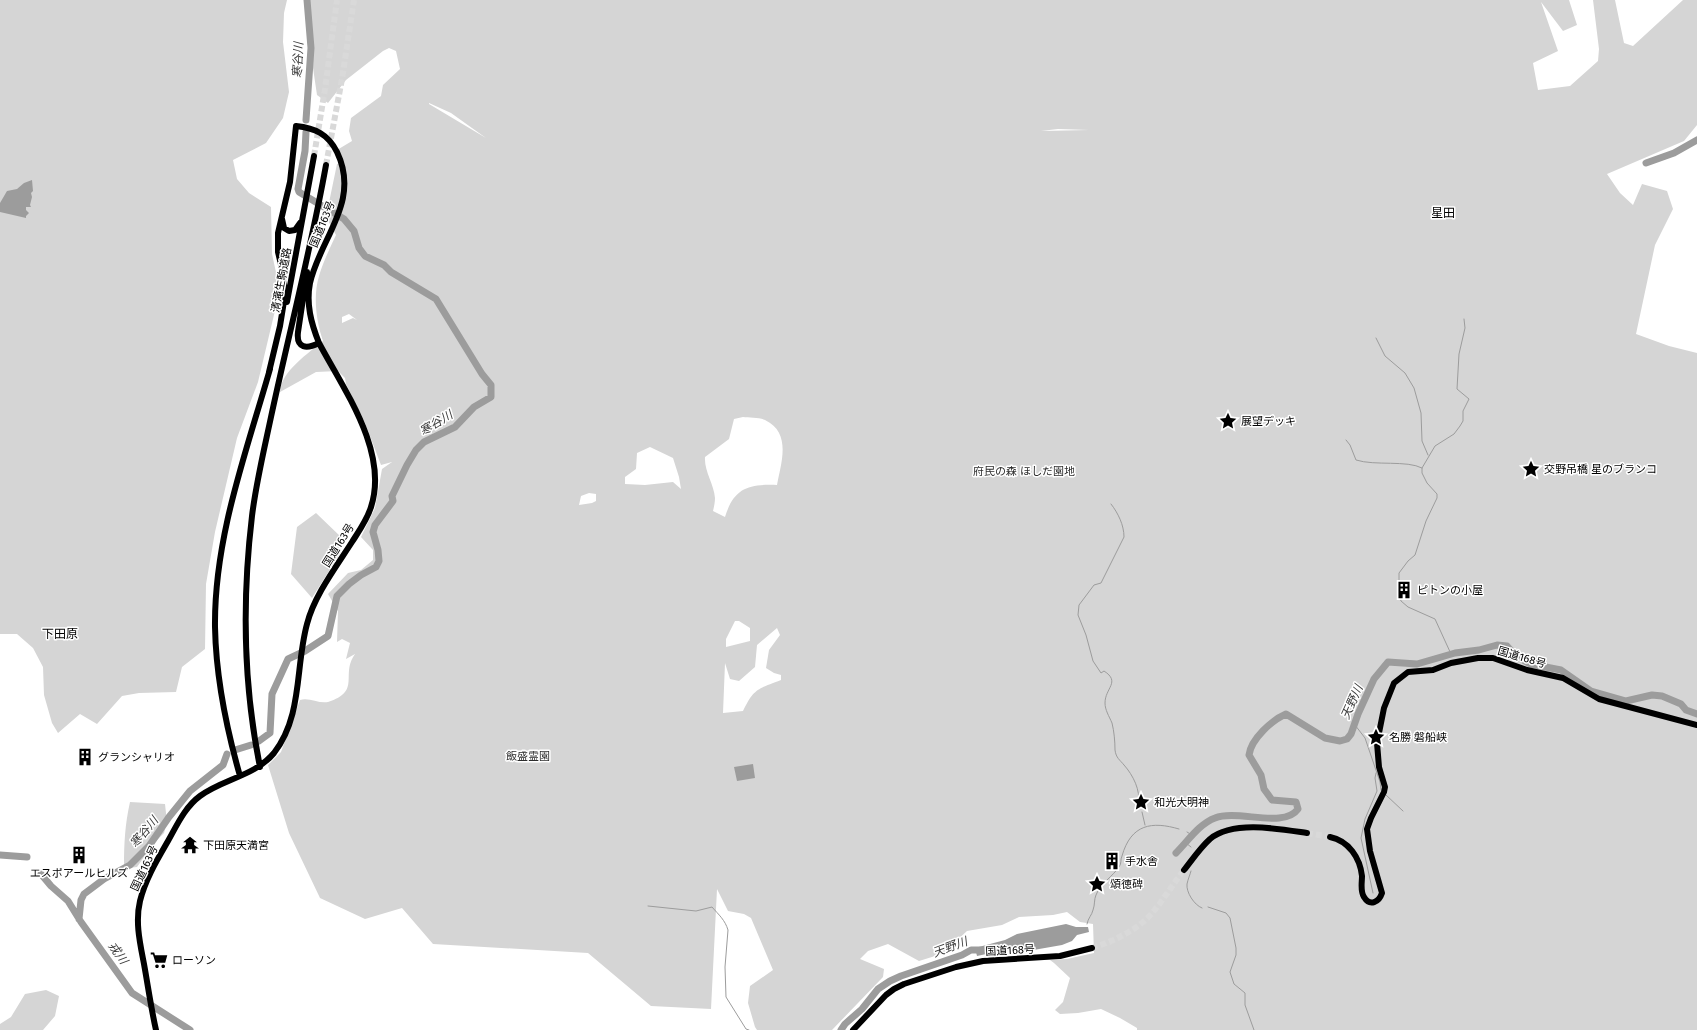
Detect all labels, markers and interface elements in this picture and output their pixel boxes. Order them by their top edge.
water label: 寒谷川 [290,40,306,78]
street label: 国道163号 [307,199,338,249]
district label: 星田 [1431,206,1455,220]
street label: 清滝生駒道路 [269,246,294,314]
water label: 寒谷川 [417,407,457,438]
place icon: 展望デッキ [1218,411,1238,431]
place label: 展望デッキ [1241,415,1296,428]
place icon: 交野吊橋 星のブランコ [1521,459,1541,479]
place label: 交野吊橋 星のブランコ [1544,463,1657,476]
park label: 府民の森 ほしだ園地 [973,465,1075,478]
street label: 国道163号 [320,521,357,569]
building icon: ピトンの小屋 [1394,580,1414,600]
place label: ピトンの小屋 [1417,584,1483,597]
district label: 下田原 [42,627,78,641]
street label: 国道168号 [1496,644,1548,671]
water label: 天野川 [1338,681,1367,721]
place icon: 名勝 磐船峡 [1366,727,1386,747]
place label: 名勝 磐船峡 [1389,731,1447,744]
building icon: グランシャリオ [75,747,95,767]
park label: 飯盛霊園 [506,750,550,763]
place label: グランシャリオ [98,751,175,764]
place icon: 和光大明神 [1131,792,1151,812]
place label: 和光大明神 [1154,796,1209,809]
water label: 寒谷川 [127,812,162,850]
temple icon: 下田原天満宮 [180,835,200,855]
place label: 下田原天満宮 [203,839,269,852]
street label: 国道163号 [128,843,161,893]
building icon: エスポアールヒルズ [69,845,89,865]
building icon: 手水舎 [1102,851,1122,871]
place label: 手水舎 [1125,855,1158,868]
place label: エスポアールヒルズ [30,867,128,880]
place icon: 頌徳碑 [1087,874,1107,894]
place label: 頌徳碑 [1110,878,1143,891]
water label: 天野川 [931,934,971,960]
water label: 戎川 [105,939,132,968]
street label: 国道168号 [985,943,1035,958]
supermarket icon: ローソン [149,950,169,970]
place label: ローソン [172,954,216,967]

